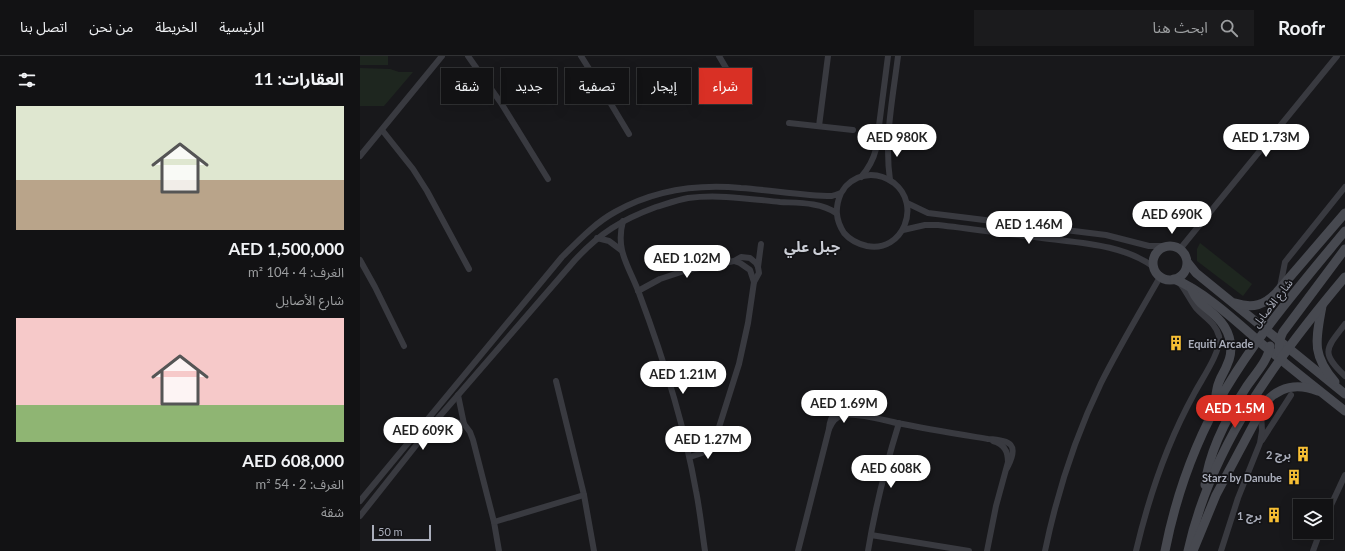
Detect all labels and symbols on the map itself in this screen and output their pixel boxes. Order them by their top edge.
pin: AED 980K [856,124,938,158]
pin: AED 1.73M [1220,124,1312,158]
pin: AED 690K [1131,201,1213,235]
pin: AED 1.46M [983,211,1075,245]
district label: جبل علي [784,237,841,258]
pin: AED 1.02M [641,245,733,279]
street label: شارع الأصايل [1249,276,1297,331]
building icon: Equiti Arcade [1167,334,1185,352]
place label: Equiti Arcade [1188,337,1253,350]
pin: AED 1.21M [637,361,729,395]
pin: AED 1.69M [798,390,890,424]
pin: AED 1.5M [1194,395,1276,429]
pin: AED 609K [382,417,464,451]
pin: AED 1.27M [662,426,754,460]
building icon: برج 2 [1294,445,1312,463]
place label: برج 2 [1266,448,1291,463]
pin: AED 608K [850,455,932,489]
building icon: Starz by Danube [1285,468,1303,486]
place label: Starz by Danube [1202,471,1282,484]
building icon: برج 1 [1265,506,1283,524]
place label: برج 1 [1237,509,1262,524]
scale bar [372,523,431,542]

